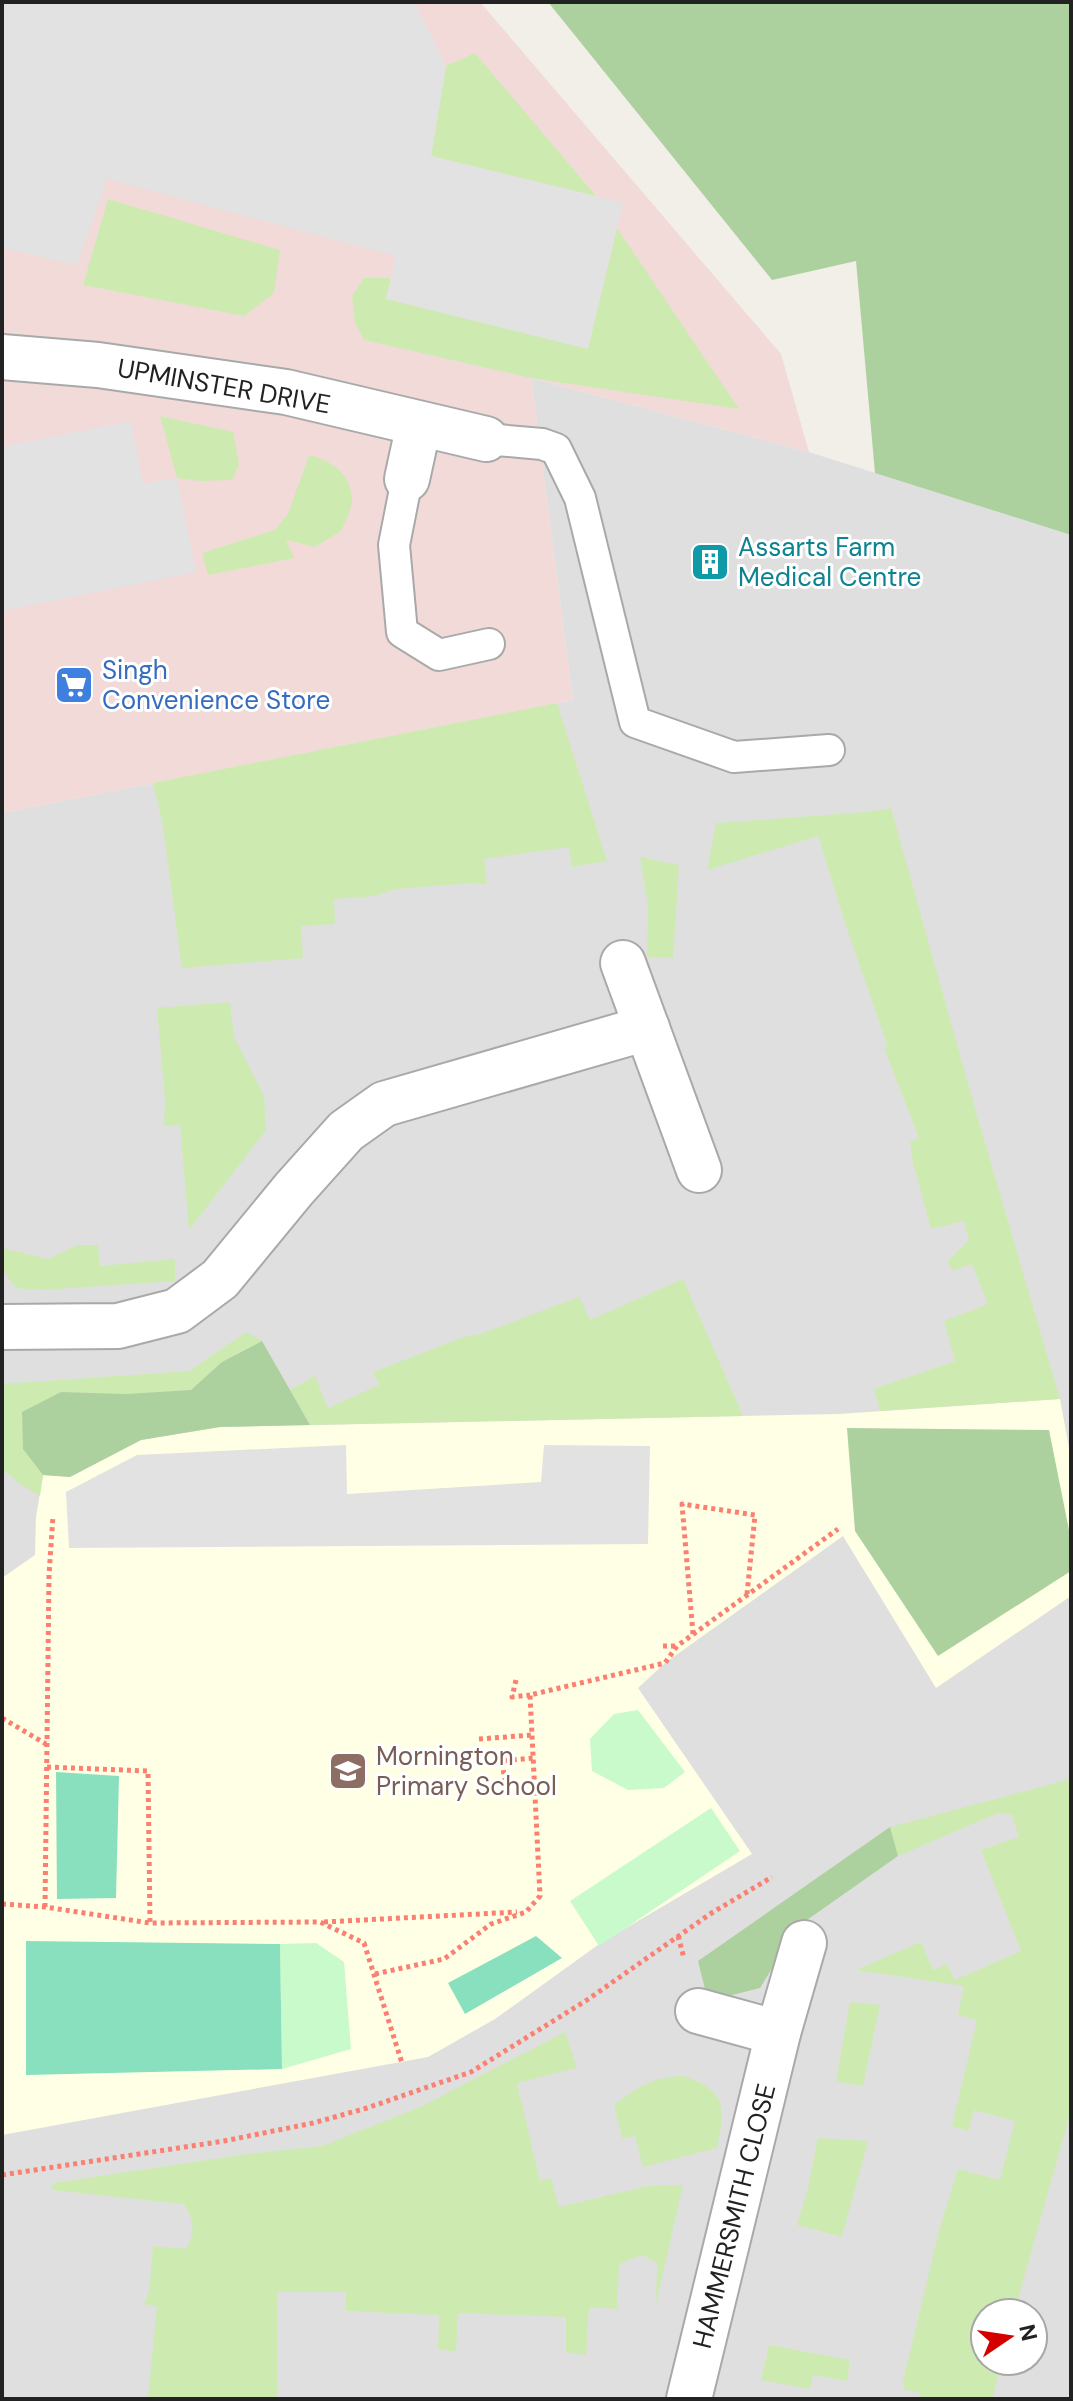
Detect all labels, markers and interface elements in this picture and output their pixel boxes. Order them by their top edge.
street label: UPMINSTER DRIVE [115,351,333,421]
place label: Assarts Farm Medical Centre [738,530,921,594]
building icon: Assarts Farm Medical Centre [689,541,731,583]
place label: Singh Convenience Store [102,653,330,717]
supermarket icon: Singh Convenience Store [53,664,95,706]
place label: Mornington Primary School [376,1739,557,1803]
school or university icon: Mornington Primary School [327,1750,369,1792]
street label: HAMMERSMITH CLOSE [685,2080,783,2352]
north arrow [969,2297,1049,2377]
text: N [1012,2322,1044,2344]

